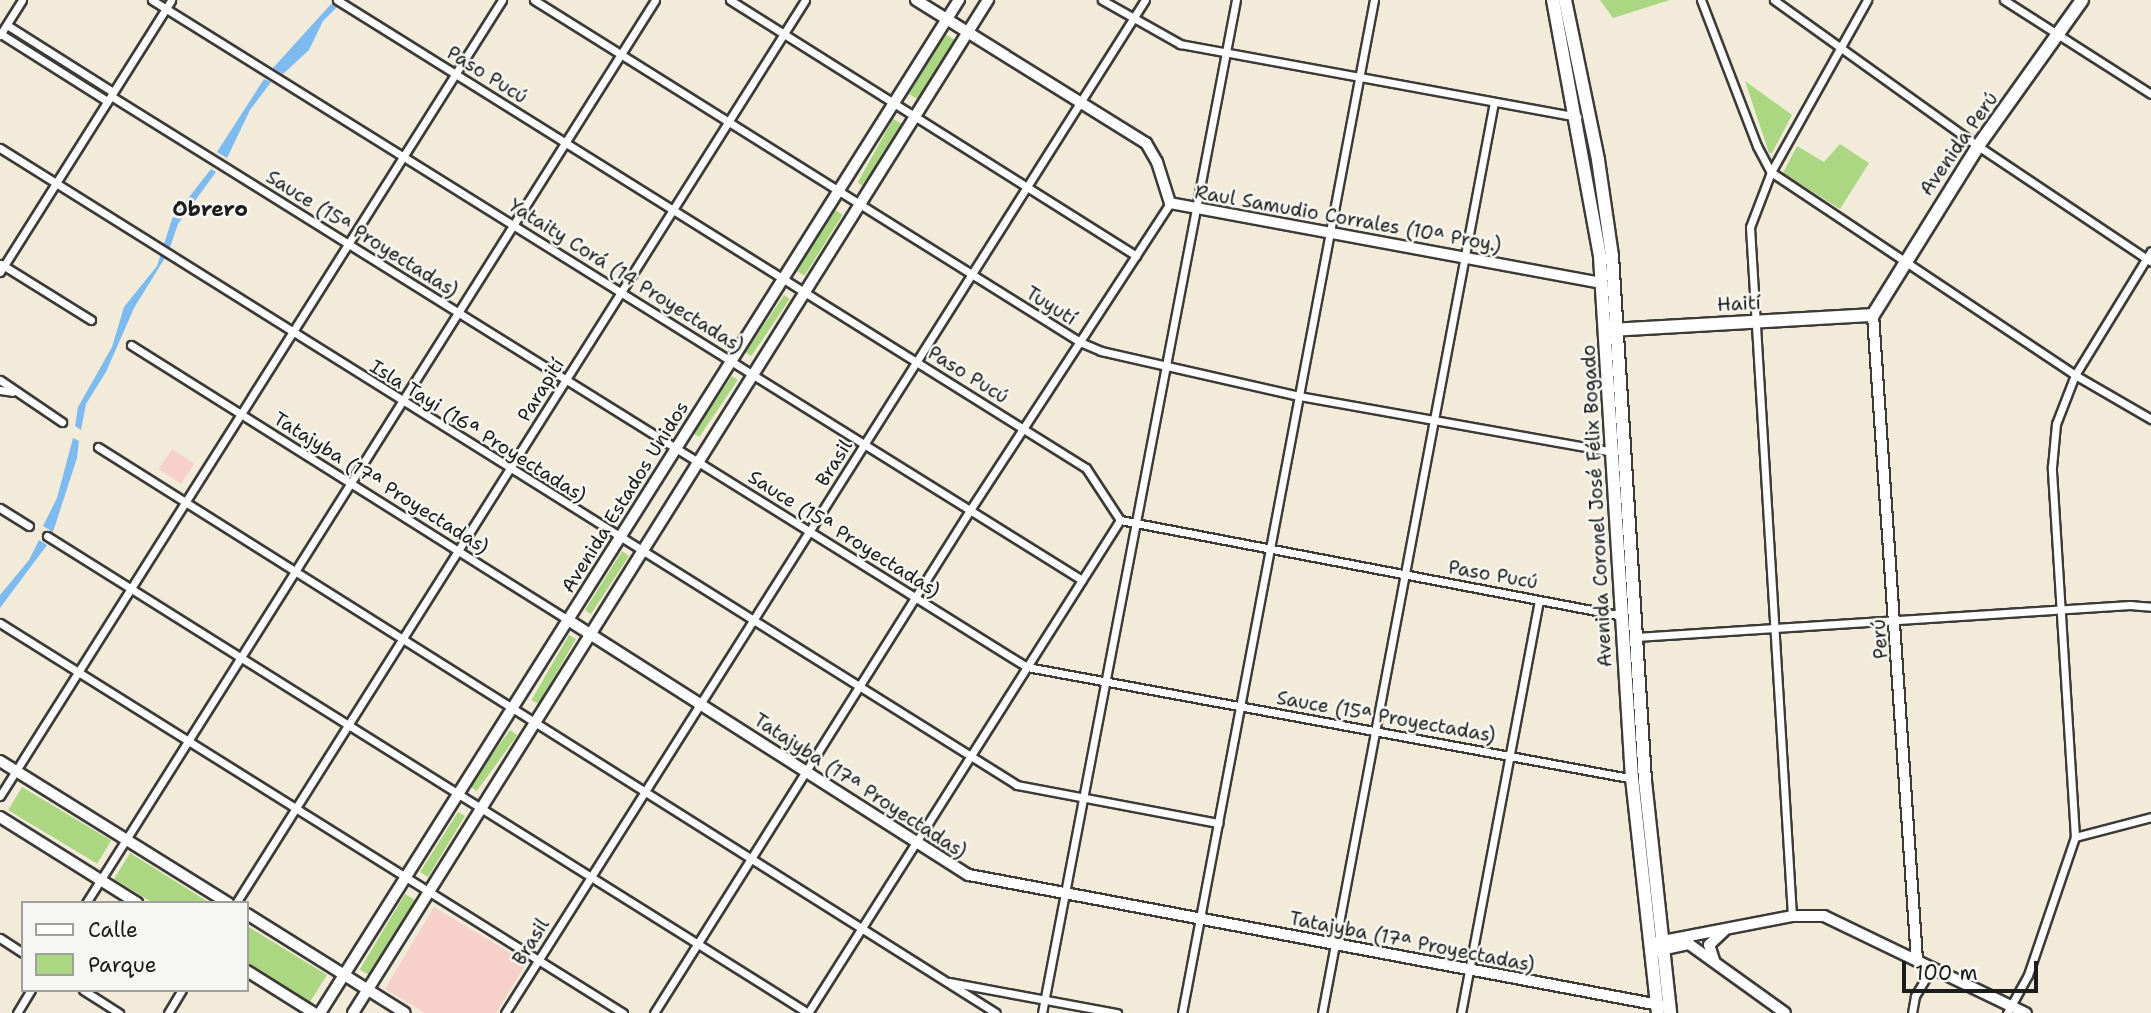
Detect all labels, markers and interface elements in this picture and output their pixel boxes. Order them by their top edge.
street label: Paso Pucú [443,41,531,109]
street label: Avenida Perú [1915,88,2003,200]
street label: Sauce (15ª Proyectadas) [262,166,462,302]
street label: Raul Samudio Corrales (10ª Proy.) [1193,181,1503,257]
street label: Yataity Corá (14 Proyectadas) [504,194,748,358]
district label: Obrero [172,196,248,222]
street label: Tuyutí [1021,282,1081,330]
street label: Haití [1716,291,1762,317]
street label: Paso Pucú [924,341,1012,409]
street label: Avenida Coronel José Félix Bogado [1577,344,1617,668]
street label: Parapití [513,354,569,426]
street label: Isla Tayi (16ª Proyectadas) [366,355,590,507]
street label: Avenida Estados Unidos [557,397,693,597]
street label: Tatajyba (17ª Proyectadas) [269,407,493,559]
street label: Brasil [811,435,857,491]
street label: Sauce (15ª Proyectadas) [744,466,944,602]
street label: Paso Pucú [1446,556,1540,594]
street label: Perú [1867,618,1893,660]
street label: Sauce (15ª Proyectadas) [1275,687,1497,747]
street label: Tatajyba (17ª Proyectadas) [749,709,971,863]
legend [21,901,248,992]
street label: Tatajyba (17ª Proyectadas) [1287,907,1537,977]
street label: Brasil [508,914,554,970]
text: Calle [88,916,138,944]
scale bar [1906,946,2042,990]
text: Parque [88,951,157,979]
text: 100 m [1915,959,1978,987]

